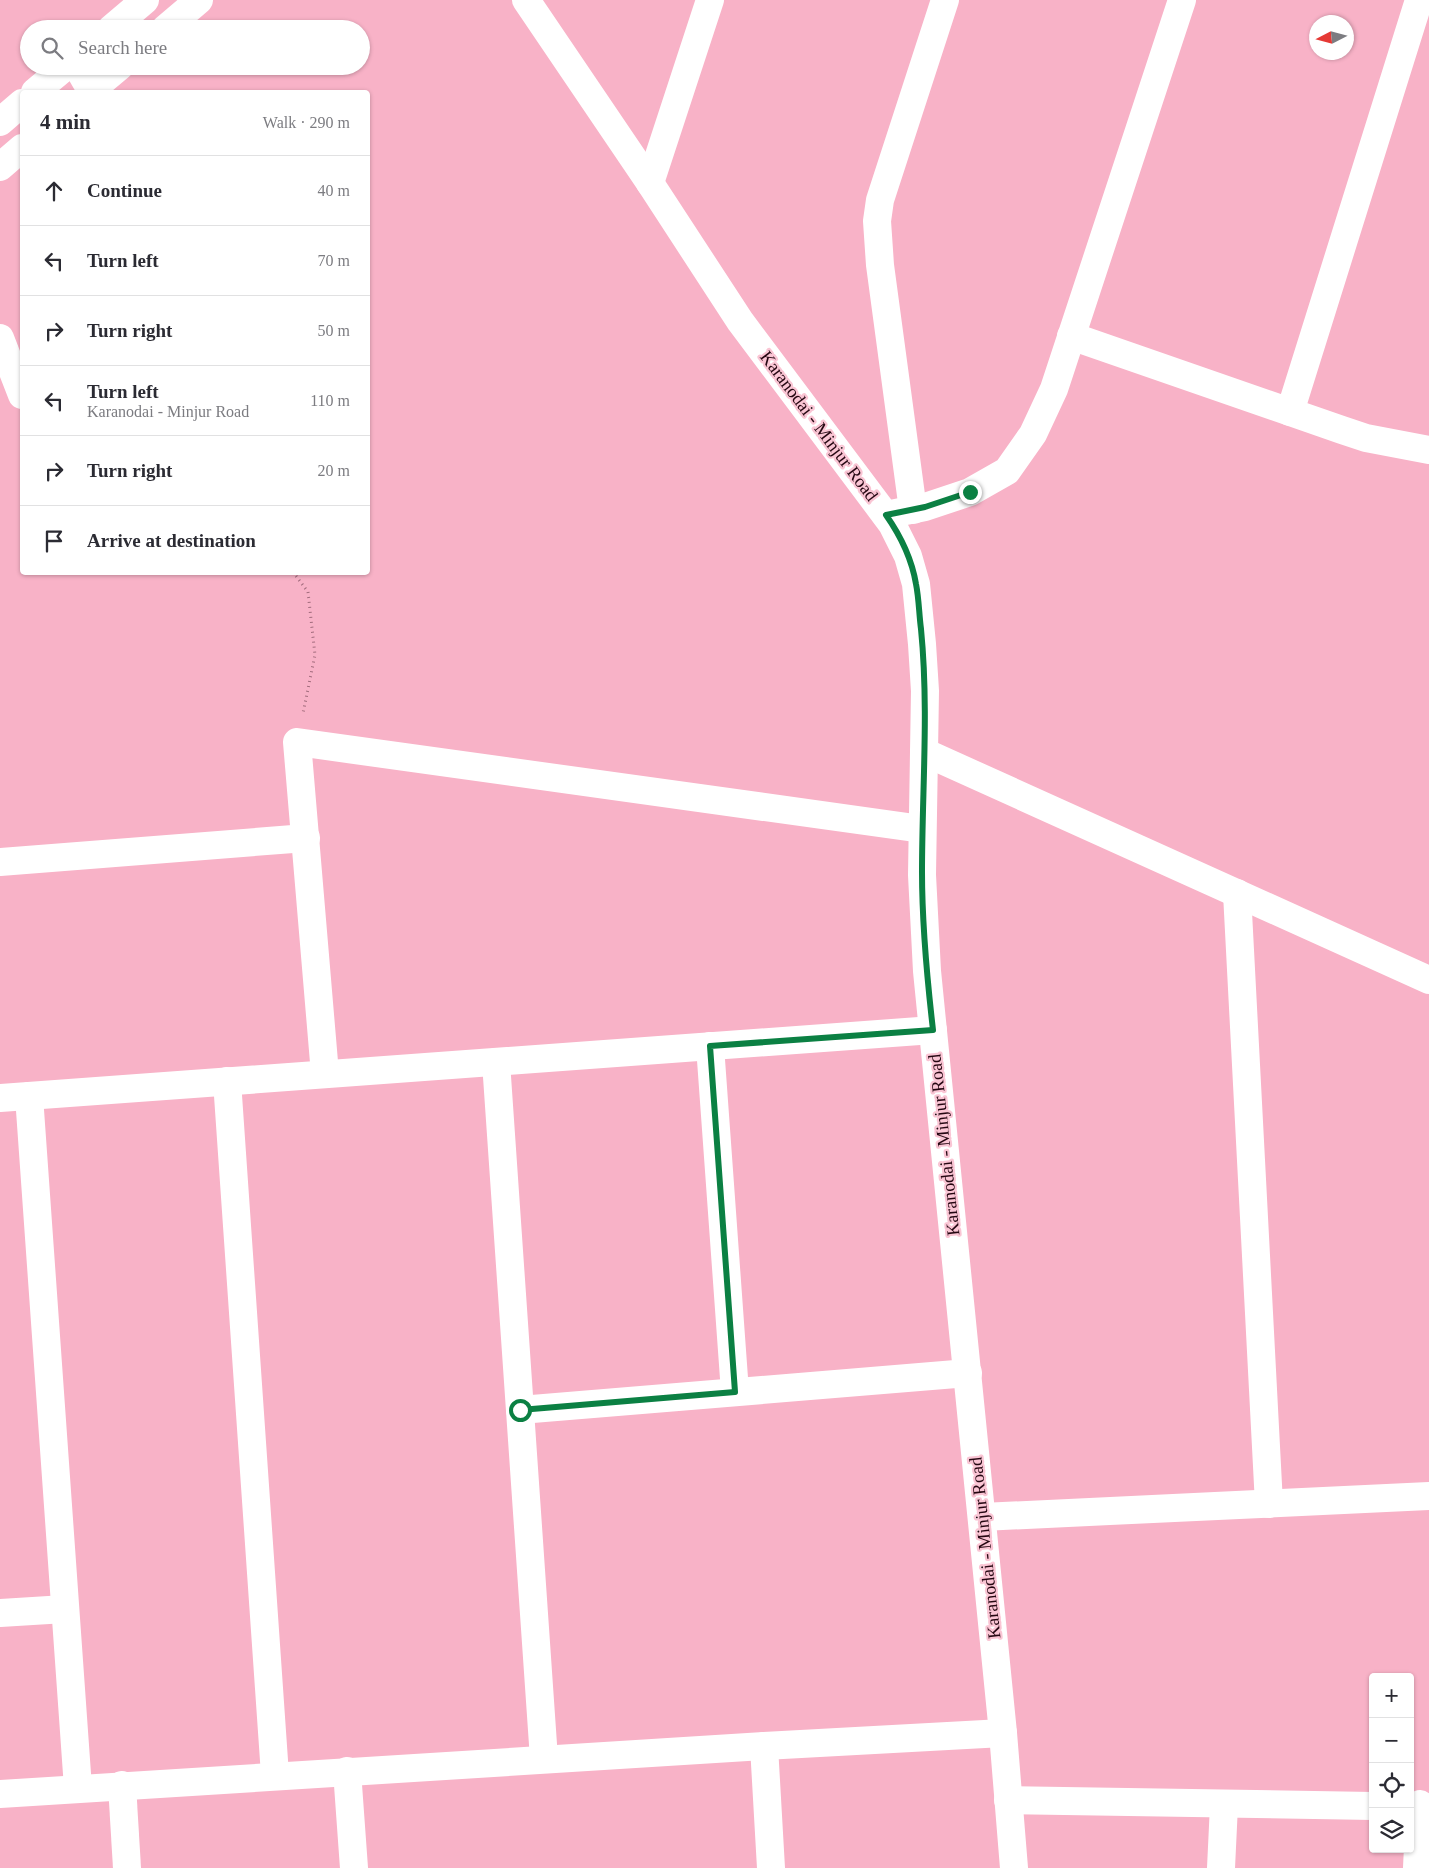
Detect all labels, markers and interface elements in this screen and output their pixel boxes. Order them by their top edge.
north arrow [1309,15,1354,60]
search box [20,20,370,75]
icon: search [38,34,66,62]
text: Search here [78,37,167,58]
text: 4 min [40,110,91,134]
text: Walk · 290 m [263,114,350,131]
icon: ahead [40,177,68,205]
text: Continue [87,180,162,201]
text: 40 m [318,182,350,199]
icon: left [40,247,68,275]
text: Turn left [87,250,159,271]
text: 70 m [318,252,350,269]
icon: right [40,317,68,345]
text: Turn right [87,320,172,341]
text: 50 m [318,322,350,339]
street label: Karanodai - Minjur Road [756,347,882,505]
text: Turn left [87,381,159,402]
icon: left [40,387,68,415]
text: 110 m [310,392,350,409]
text: Karanodai - Minjur Road [87,403,249,420]
icon: right [40,457,68,485]
text: Turn right [87,460,172,481]
text: 20 m [318,462,350,479]
route end [959,481,982,504]
icon: arrive [40,527,68,555]
text: Arrive at destination [87,530,256,551]
street label: Karanodai - Minjur Road [925,1053,963,1237]
route start [509,1399,532,1422]
street label: Karanodai - Minjur Road [966,1456,1004,1640]
map controls [1369,1673,1414,1853]
button: + [1369,1673,1414,1718]
button: − [1369,1718,1414,1763]
button: locate [1369,1763,1414,1808]
button: layers [1369,1808,1414,1853]

